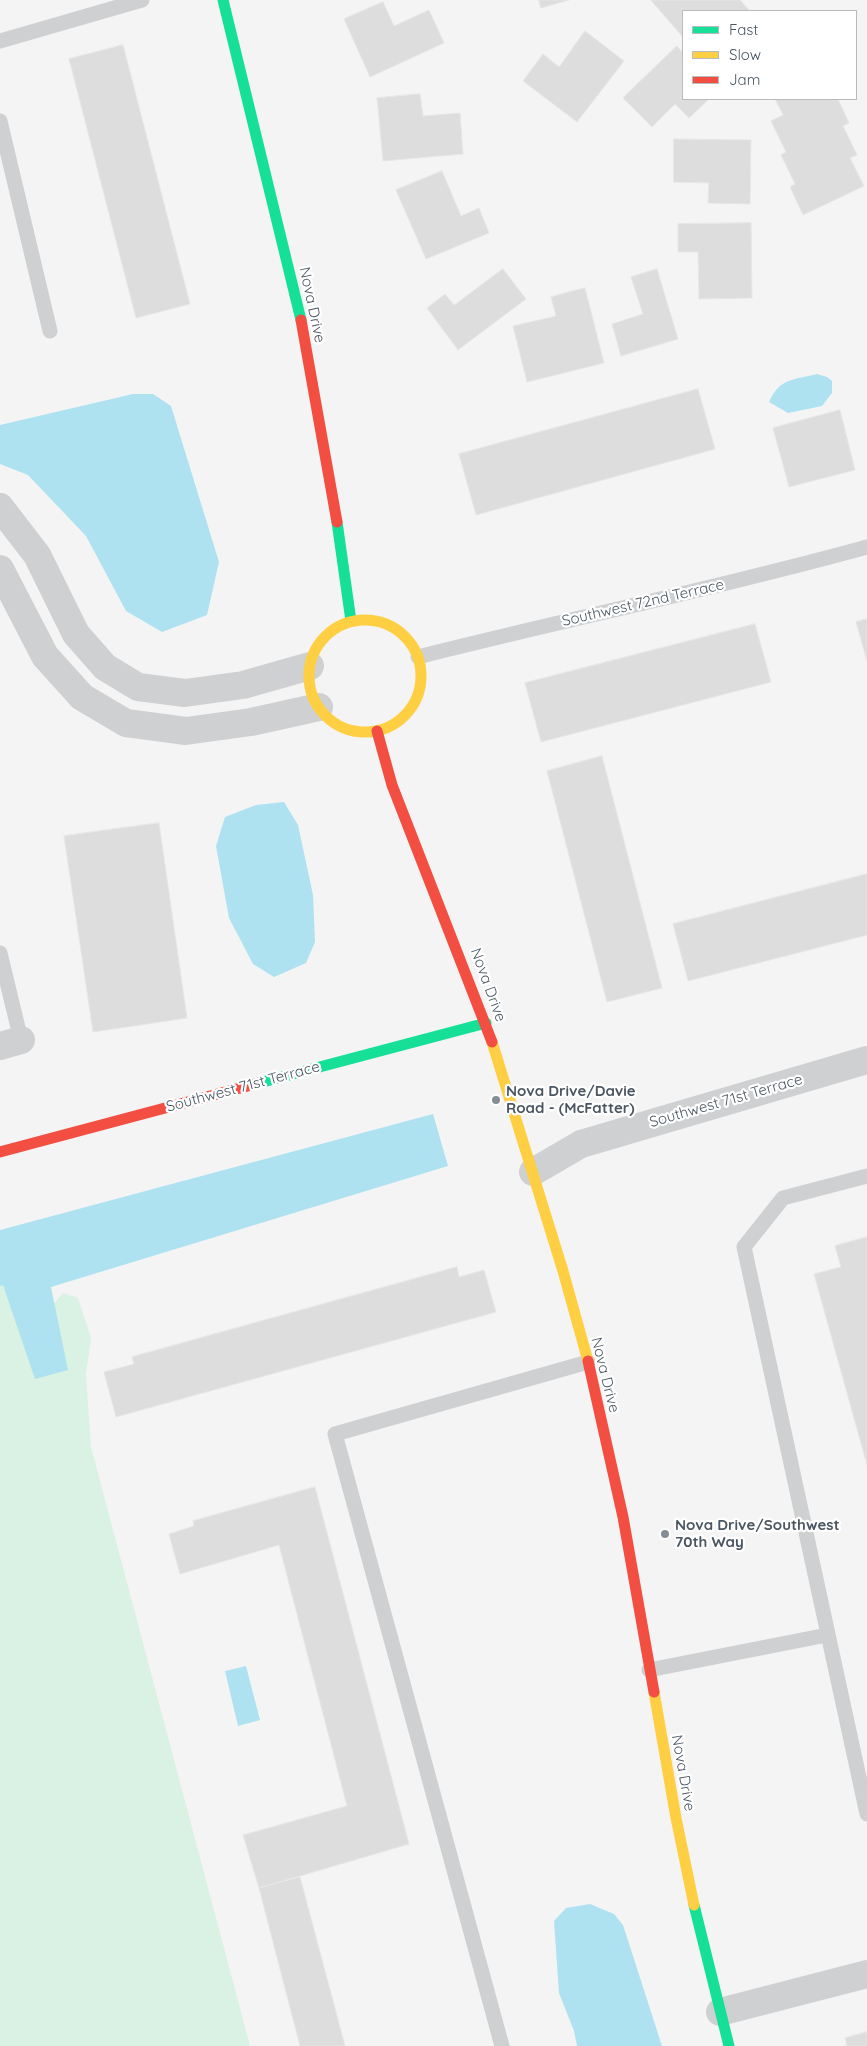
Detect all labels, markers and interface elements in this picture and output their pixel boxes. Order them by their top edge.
legend [682,10,857,100]
text: Fast [729,20,758,39]
text: Slow [729,45,761,64]
text: Jam [729,70,760,89]
street label: Nova Drive [295,265,329,345]
street label: Southwest 72nd Terrace [560,576,726,630]
street label: Nova Drive [466,946,510,1024]
street label: Southwest 71st Terrace [164,1058,322,1116]
street label: Southwest 71st Terrace [647,1071,805,1131]
place label: Nova Drive/Davie Road - (McFatter) [506,1082,636,1117]
marker: Nova Drive/Davie Road - (McFatter) [490,1094,502,1106]
street label: Nova Drive [587,1335,623,1415]
place label: Nova Drive/Southwest 70th Way [675,1516,840,1551]
marker: Nova Drive/Southwest 70th Way [659,1528,671,1540]
street label: Nova Drive [667,1733,699,1813]

